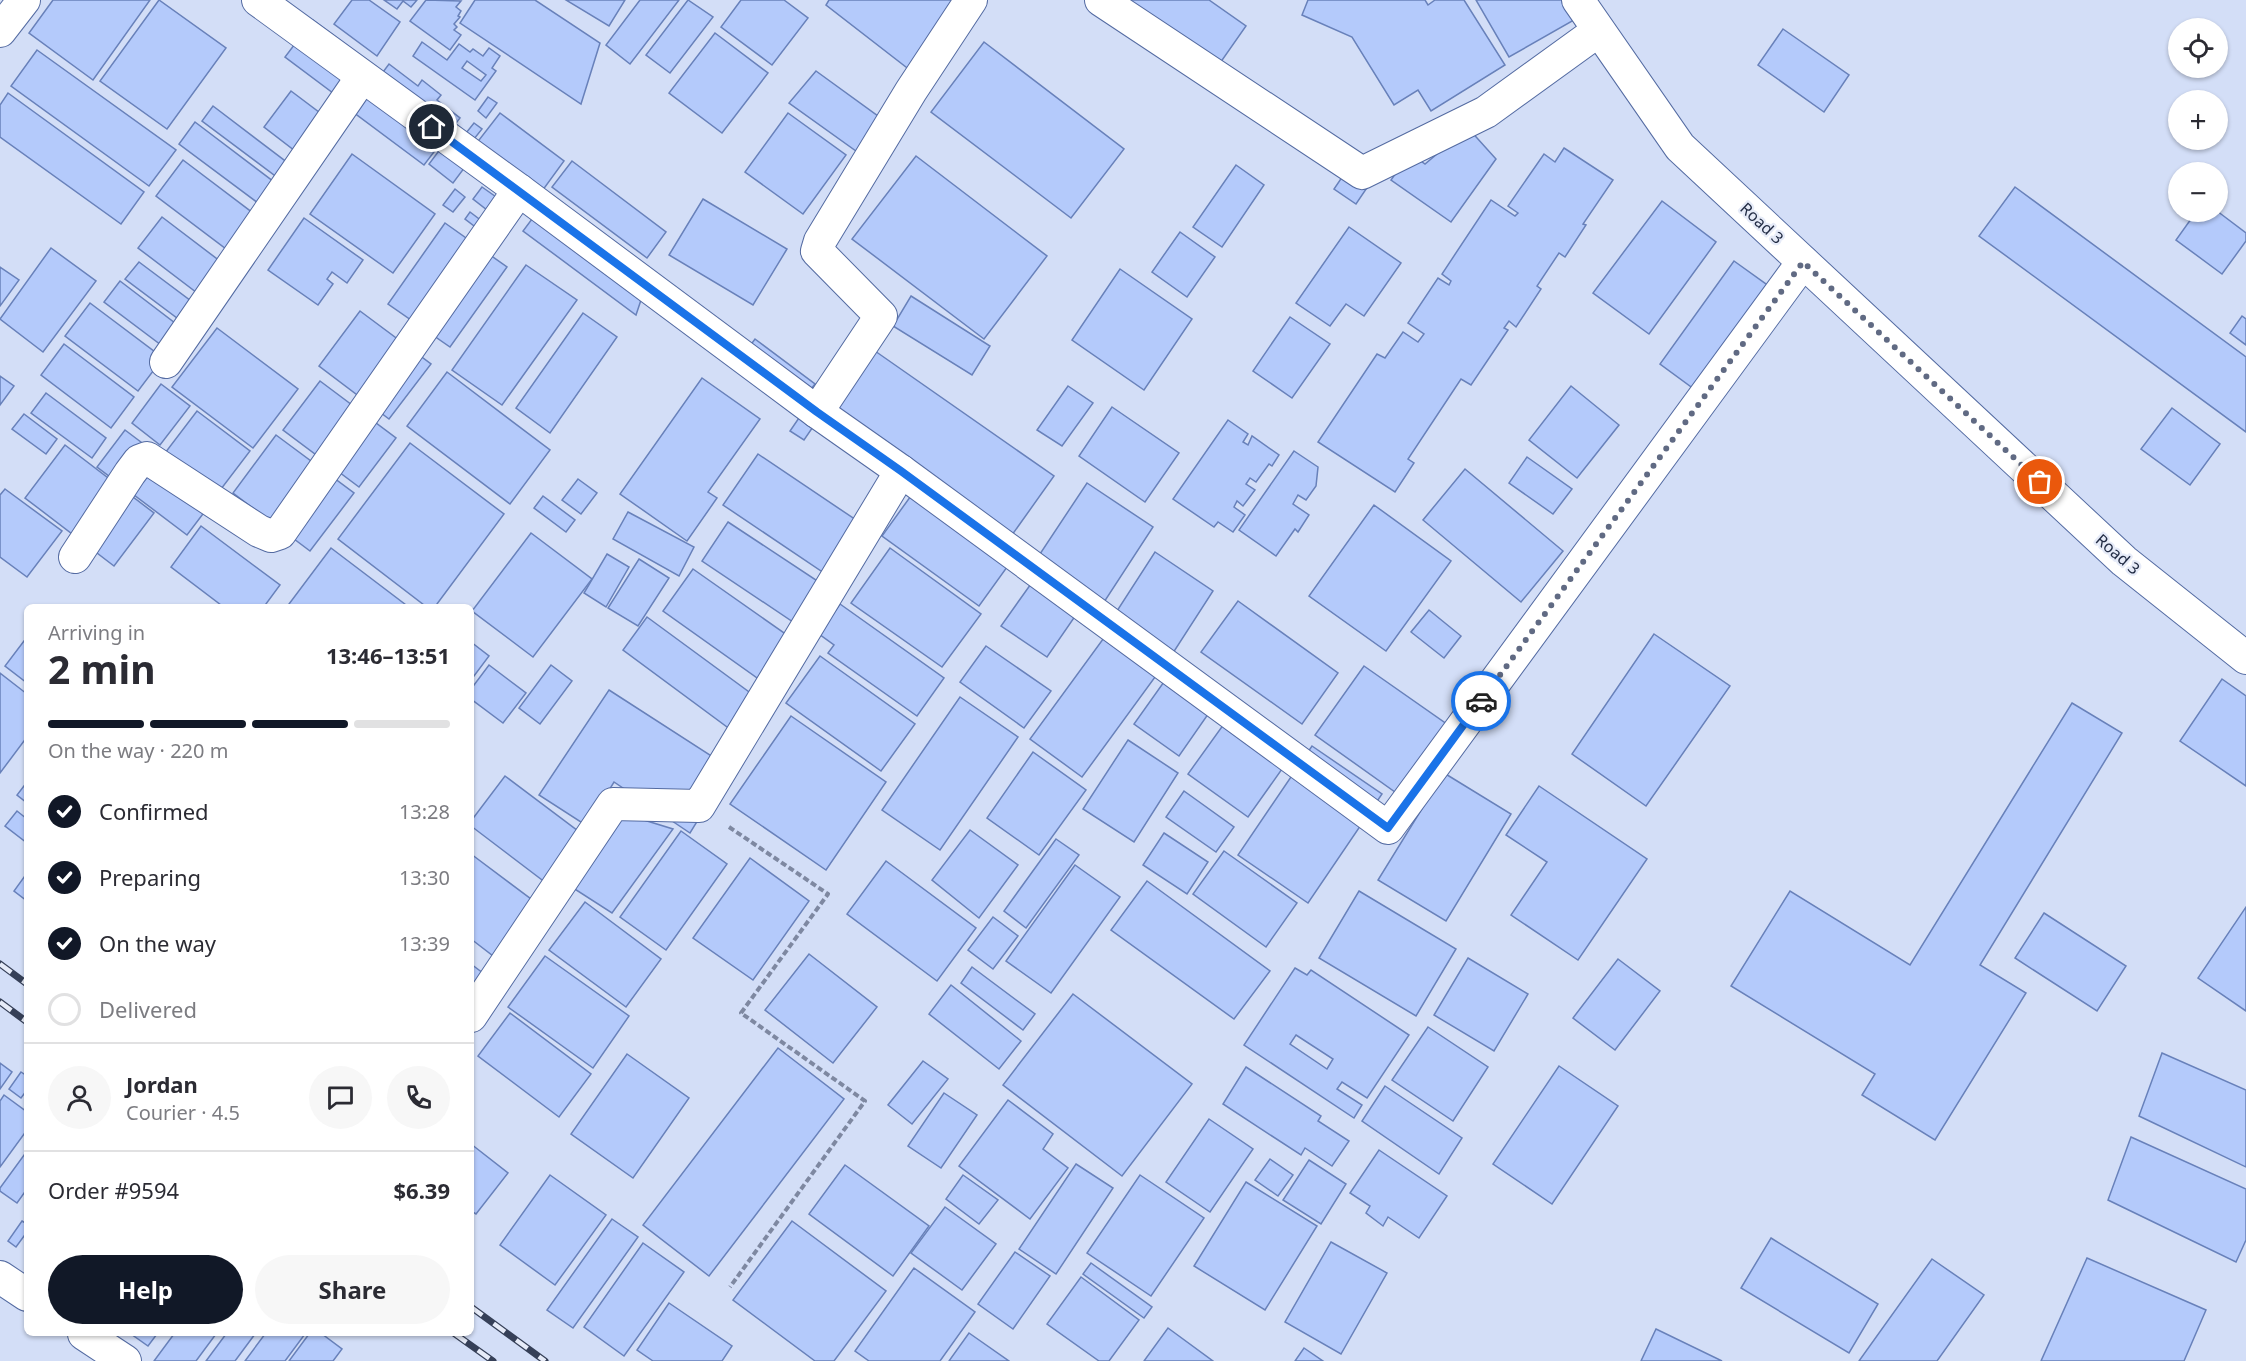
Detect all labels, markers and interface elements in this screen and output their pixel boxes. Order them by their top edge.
map controls [2168,18,2228,222]
button: locate [2168,18,2228,78]
button: + [2168,90,2228,150]
pin [406,101,457,152]
icon: home [415,110,448,143]
button: − [2168,162,2228,222]
street label: Road 3 [1736,197,1788,249]
pin [2014,456,2065,507]
icon: bag [2023,465,2056,498]
street label: Road 3 [2091,529,2145,579]
text: Arriving in [48,619,145,646]
text: 13:46–13:51 [326,640,450,670]
text: 2 min [48,642,155,695]
courier [1451,671,1511,731]
icon: car [1465,685,1498,718]
text: On the way · 220 m [48,737,228,764]
icon: check [48,795,81,828]
text: Confirmed [99,796,209,826]
text: 13:28 [399,798,450,825]
icon: check [48,861,81,894]
text: Preparing [99,862,201,892]
text: 13:30 [399,864,450,891]
icon: check [48,927,81,960]
text: On the way [99,928,216,958]
text: 13:39 [399,930,450,957]
text: Delivered [99,994,197,1024]
button: person [48,1066,111,1129]
button: chat [309,1066,372,1129]
button: phone [387,1066,450,1129]
text: Jordan [126,1069,198,1099]
text: Courier · 4.5 [126,1099,240,1126]
text: Order #9594 [48,1175,179,1205]
text: $6.39 [393,1175,450,1205]
button: Help [48,1255,243,1324]
button: Share [255,1255,450,1324]

